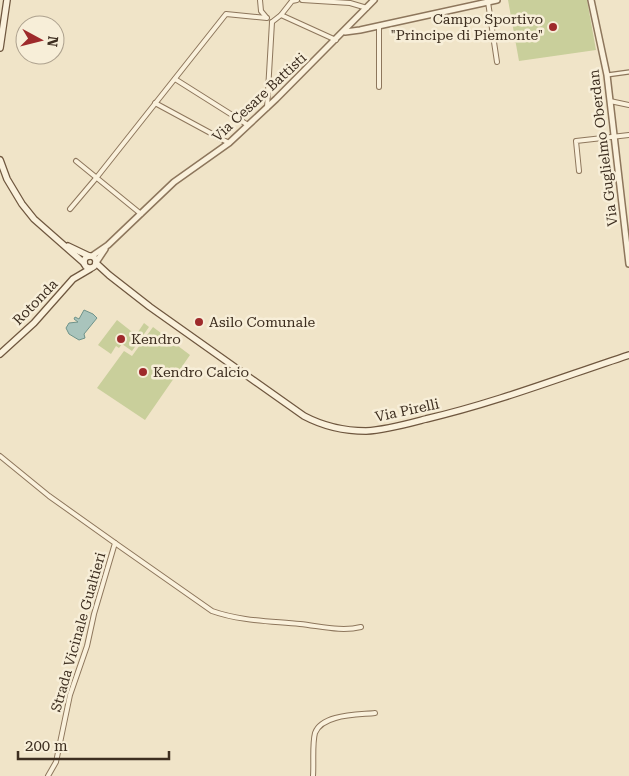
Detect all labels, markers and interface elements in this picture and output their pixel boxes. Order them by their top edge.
place label: Campo Sportivo "Principe di Piemonte" [390,11,543,43]
north arrow [15,15,65,65]
marker: Campo Sportivo "Principe di Piemonte" [547,21,559,33]
text: N [44,35,62,48]
street label: Via Cesare Battisti [209,49,310,145]
street label: Via Guglielmo Oberdan [585,69,621,227]
street label: Rotonda [9,276,61,328]
place label: Asilo Comunale [209,314,316,330]
marker: Asilo Comunale [193,316,205,328]
place label: Kendro [131,331,181,347]
marker: Kendro [115,333,127,345]
place label: Kendro Calcio [153,364,249,380]
marker: Kendro Calcio [137,366,149,378]
street label: Via Pirelli [373,395,441,425]
street label: Strada Vicinale Gualtieri [48,550,109,714]
scale bar [18,728,169,760]
text: 200 m [25,737,68,755]

